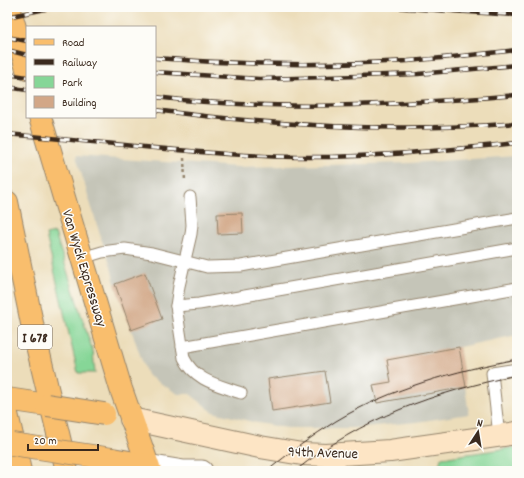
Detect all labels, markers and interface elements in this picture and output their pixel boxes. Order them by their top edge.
legend [26,26,156,118]
text: Road [62,35,84,52]
text: Railway [62,55,98,72]
text: Park [62,75,83,92]
text: Building [62,95,97,112]
street label: Van Wyck Expressway [55,207,112,331]
road number: I 678 [18,325,52,349]
north arrow [458,412,498,452]
text: N [475,416,485,433]
scale bar [28,426,98,452]
text: 20 m [34,433,57,450]
street label: 94th Avenue [288,442,359,466]

